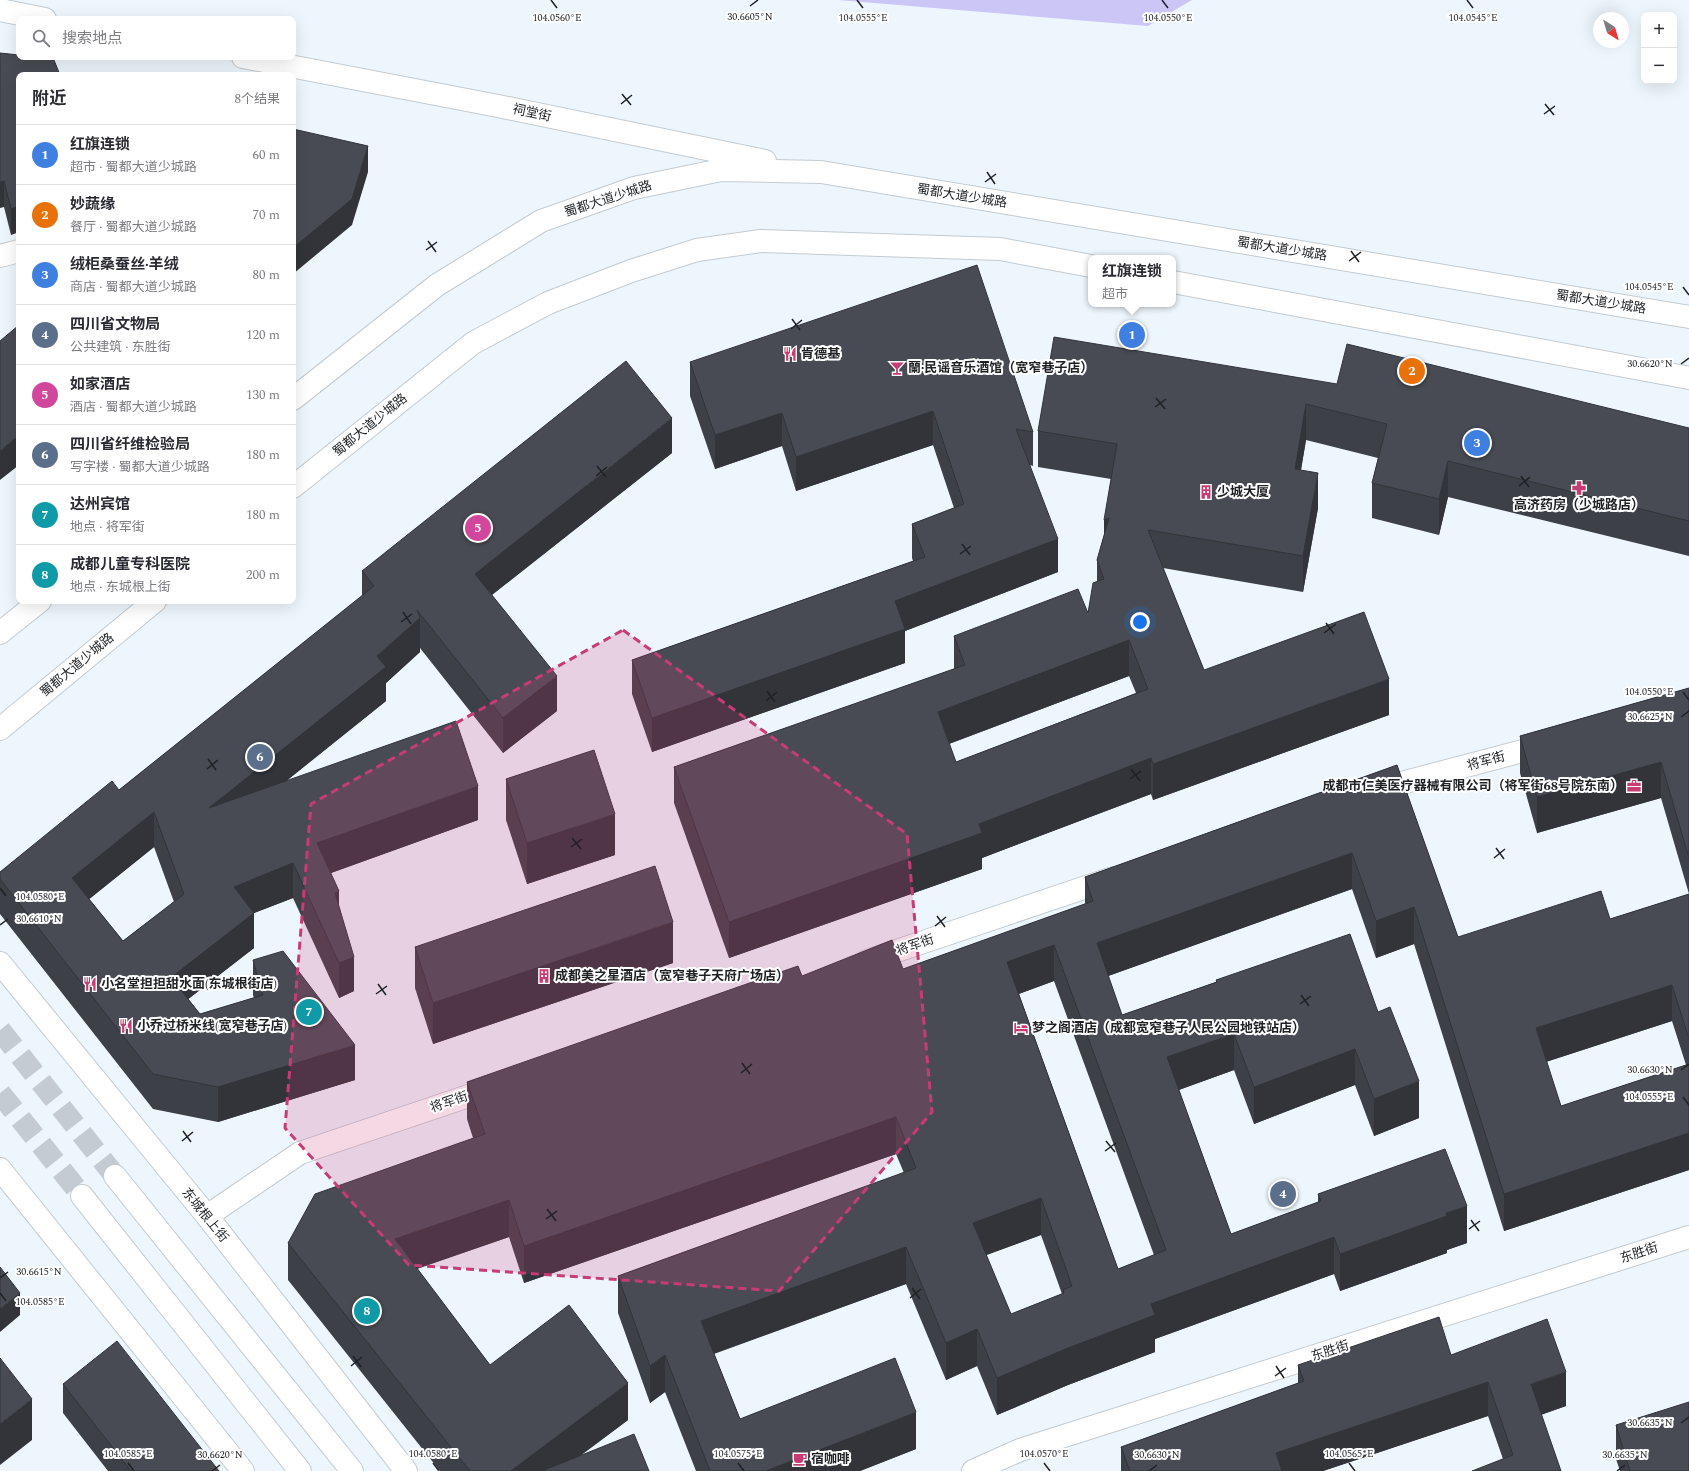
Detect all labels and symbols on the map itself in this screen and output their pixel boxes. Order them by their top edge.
text: 30.6605°N [727,9,773,25]
text: 104.0560°E [532,10,582,26]
text: 104.0555°E [838,10,888,26]
text: 104.0550°E [1143,10,1193,26]
text: 104.0545°E [1448,10,1498,26]
north arrow [1593,12,1629,48]
street label: 祠堂街 [511,99,553,127]
street label: 蜀都大道少城路 [562,175,654,223]
street label: 蜀都大道少城路 [915,179,1009,213]
street label: 蜀都大道少城路 [1235,232,1329,266]
text: 104.0545°E [1624,279,1674,295]
street label: 蜀都大道少城路 [1554,285,1648,319]
pin: 1 [1119,320,1145,350]
place label: 肯德基 [801,344,841,364]
restaurant icon: 肯德基 [782,346,798,362]
pin: 2 [1399,356,1425,386]
text: 30.6620°N [1627,356,1673,372]
place label: 蘭·民谣音乐酒馆（宽窄巷子店） [908,358,1093,378]
bar icon: 蘭·民谣音乐酒馆（宽窄巷子店） [889,360,905,376]
street label: 蜀都大道少城路 [328,389,412,461]
pin: 3 [1464,428,1490,458]
pharmacy icon: 高济药房（少城路店） [1571,480,1587,496]
place label: 少城大厦 [1217,482,1269,502]
building icon: 少城大厦 [1198,484,1214,500]
place label: 高济药房（少城路店） [1514,495,1644,515]
pin: 5 [465,513,491,543]
your location [1130,612,1150,632]
street label: 蜀都大道少城路 [36,628,118,702]
text: 104.0550°E [1624,684,1674,700]
text: 30.6625°N [1627,709,1673,725]
pin: 6 [247,742,273,772]
street label: 将军街 [1465,746,1507,776]
place label: 成都市仁美医疗器械有限公司（将军街68号院东南） [1322,776,1623,796]
office icon: 成都市仁美医疗器械有限公司（将军街68号院东南） [1626,778,1642,794]
text: 104.0580°E [15,889,65,905]
text: 30.6610°N [16,911,62,927]
street label: 将军街 [893,929,937,961]
place label: 成都美之星酒店（宽窄巷子天府广场店） [555,966,789,986]
building icon: 成都美之星酒店（宽窄巷子天府广场店） [536,968,552,984]
place label: 小名堂担担甜水面(东城根街店) [101,974,277,994]
restaurant icon: 小名堂担担甜水面(东城根街店) [82,976,98,992]
pin: 7 [296,997,322,1027]
place label: 小乔过桥米线(宽窄巷子店) [137,1016,287,1036]
restaurant icon: 小乔过桥米线(宽窄巷子店) [118,1018,134,1034]
place label: 梦之阁酒店（成都宽窄巷子人民公园地铁站店） [1032,1018,1305,1038]
hotel icon: 梦之阁酒店（成都宽窄巷子人民公园地铁站店） [1013,1020,1029,1036]
text: 30.6630°N [1627,1062,1673,1078]
street label: 将军街 [427,1086,471,1118]
text: 104.0555°E [1624,1089,1674,1105]
pin: 4 [1270,1179,1296,1209]
street label: 东城根上街 [177,1183,233,1247]
street label: 东胜街 [1617,1237,1661,1269]
text: 30.6615°N [16,1264,62,1280]
text: 104.0585°E [15,1294,65,1310]
pin: 8 [354,1296,380,1326]
street label: 东胜街 [1308,1335,1352,1367]
text: 30.6635°N [1627,1415,1673,1431]
text: 104.0585°E [103,1446,153,1462]
text: 104.0580°E [408,1446,458,1462]
text: 104.0575°E [713,1446,763,1462]
text: 104.0570°E [1019,1446,1069,1462]
text: 104.0565°E [1324,1446,1374,1462]
text: 30.6620°N [197,1447,243,1463]
text: 30.6630°N [1134,1447,1180,1463]
text: 30.6635°N [1602,1447,1648,1463]
place label: 宿咖啡 [811,1449,850,1469]
cafe icon: 宿咖啡 [792,1451,808,1467]

